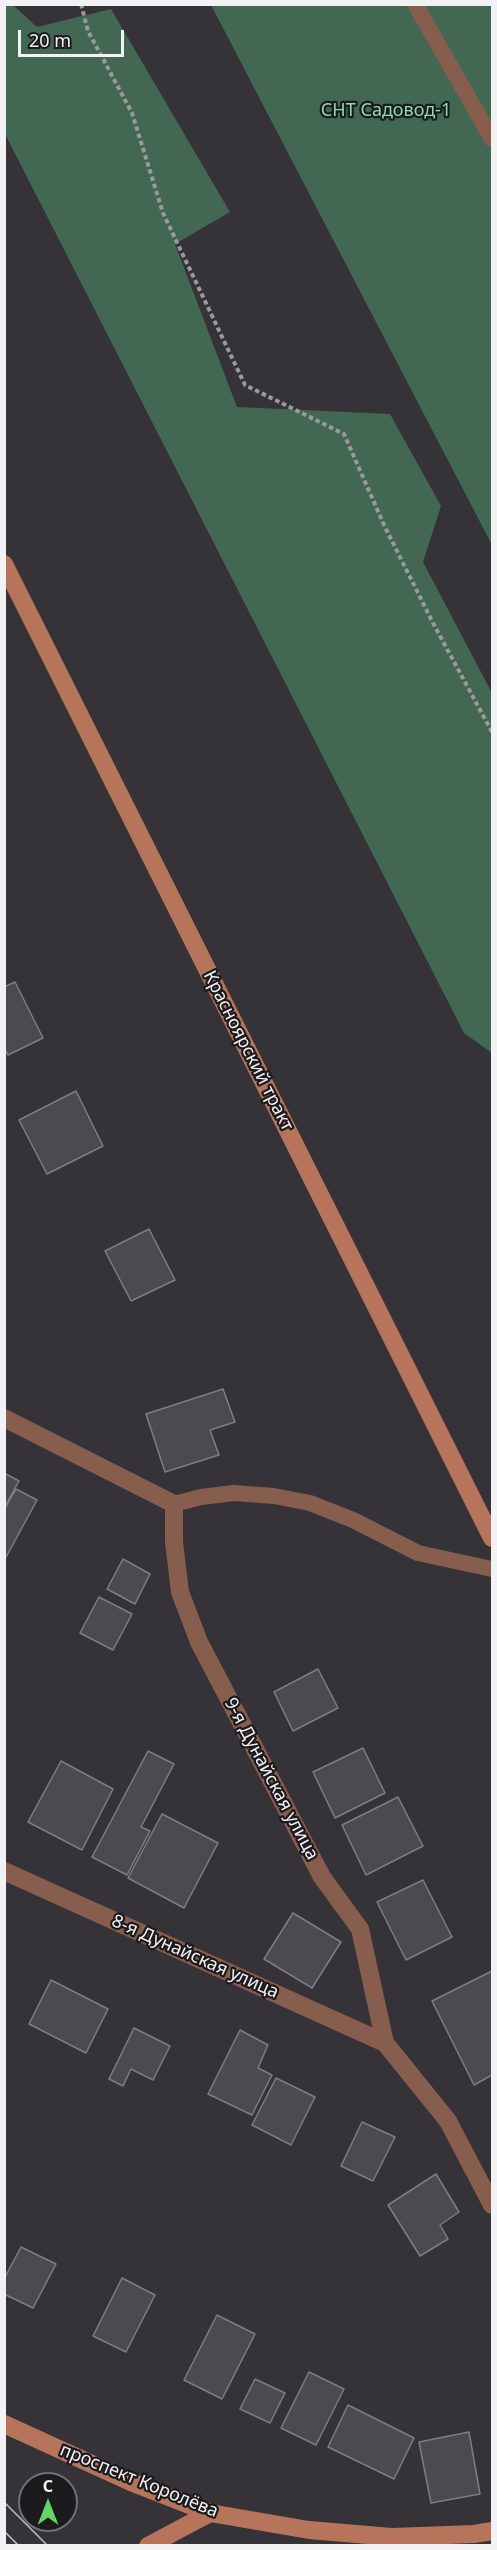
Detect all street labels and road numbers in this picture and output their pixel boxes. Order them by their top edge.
street label: Красноярский тракт [198,967,298,1135]
street label: 9-я Дунайская улица [219,1694,323,1864]
street label: 8-я Дунайская улица [108,1910,282,2004]
street label: проспект Королёва [57,2439,221,2523]

